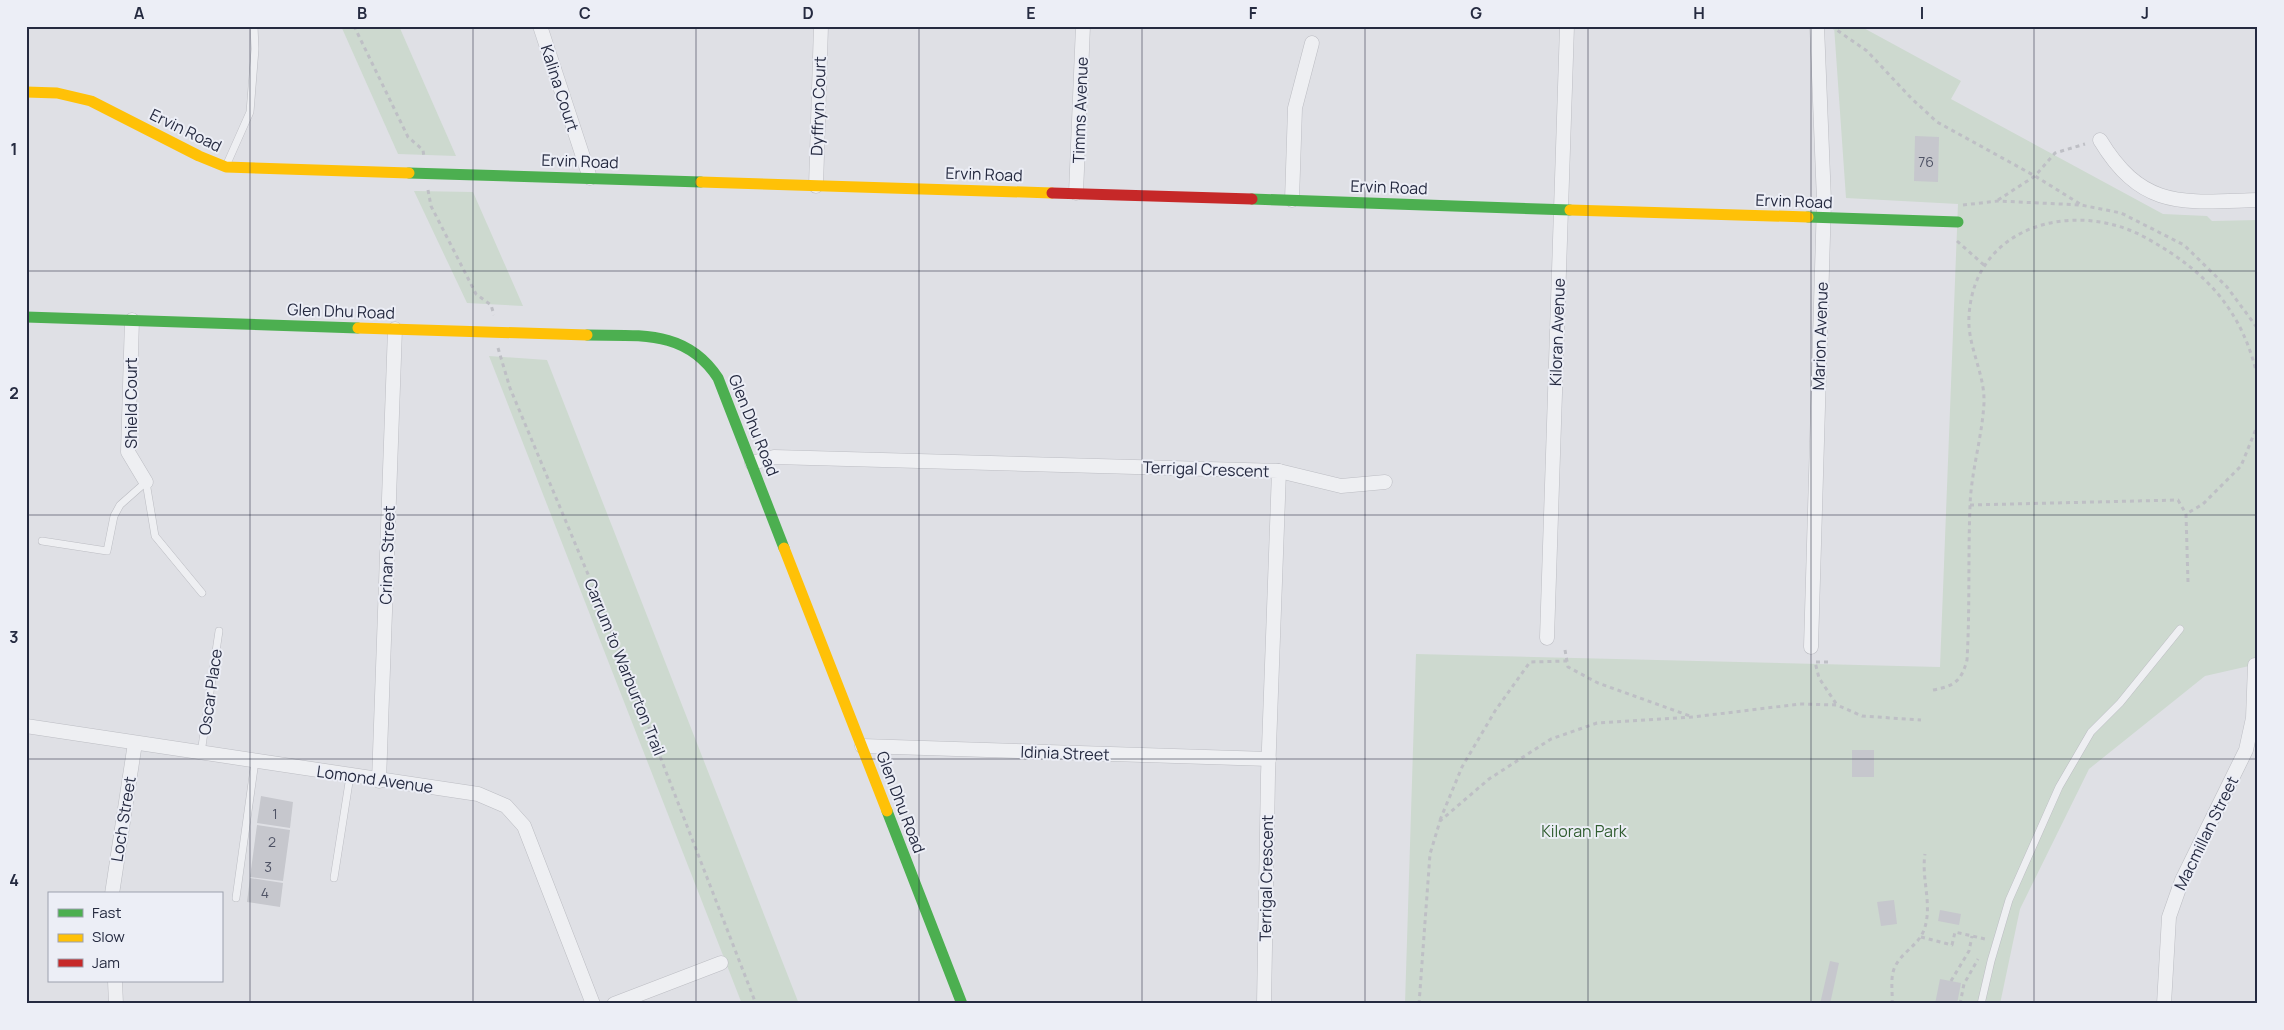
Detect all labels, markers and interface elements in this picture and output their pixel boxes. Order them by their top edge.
text: A [134,2,145,24]
text: B [357,2,367,24]
text: C [579,2,591,24]
text: D [802,2,814,24]
text: E [1026,2,1036,24]
text: F [1249,2,1258,24]
text: G [1470,2,1482,24]
text: H [1693,2,1705,24]
text: I [1920,2,1924,24]
text: J [2141,2,2149,24]
street label: Kalina Court [536,42,584,134]
street label: Dyffryn Court [805,56,831,156]
street label: Timms Avenue [1067,56,1093,164]
street label: Ervin Road [146,103,226,157]
text: 1 [10,138,18,160]
street label: Ervin Road [541,149,619,173]
house number: 76 [1918,152,1934,171]
street label: Ervin Road [945,162,1023,186]
street label: Ervin Road [1350,175,1428,199]
street label: Ervin Road [1755,189,1833,213]
street label: Kiloran Avenue [1544,278,1570,386]
street label: Marion Avenue [1807,281,1833,391]
street label: Glen Dhu Road [287,298,395,324]
street label: Shield Court [120,357,142,449]
street label: Glen Dhu Road [724,371,784,479]
text: 2 [9,382,19,404]
street label: Terrigal Crescent [1142,456,1270,482]
street label: Crinan Street [374,505,400,605]
street label: Carrum to Warburton Trail [579,575,671,759]
text: 3 [9,626,19,648]
street label: Oscar Place [193,647,227,737]
street label: Idinia Street [1020,740,1110,766]
street label: Glen Dhu Road [871,748,931,856]
street label: Lomond Avenue [315,760,435,798]
street label: Macmillan Street [2169,772,2243,894]
street label: Loch Street [105,775,141,863]
house number: 1 [272,804,278,823]
street label: Terrigal Crescent [1254,814,1278,942]
park label: Kiloran Park [1541,820,1628,842]
house number: 2 [268,832,276,851]
house number: 3 [264,857,272,876]
text: 4 [9,869,19,891]
house number: 4 [261,883,269,902]
legend [48,892,222,982]
text: Fast [92,902,121,923]
text: Slow [92,926,125,947]
text: Jam [92,952,120,973]

